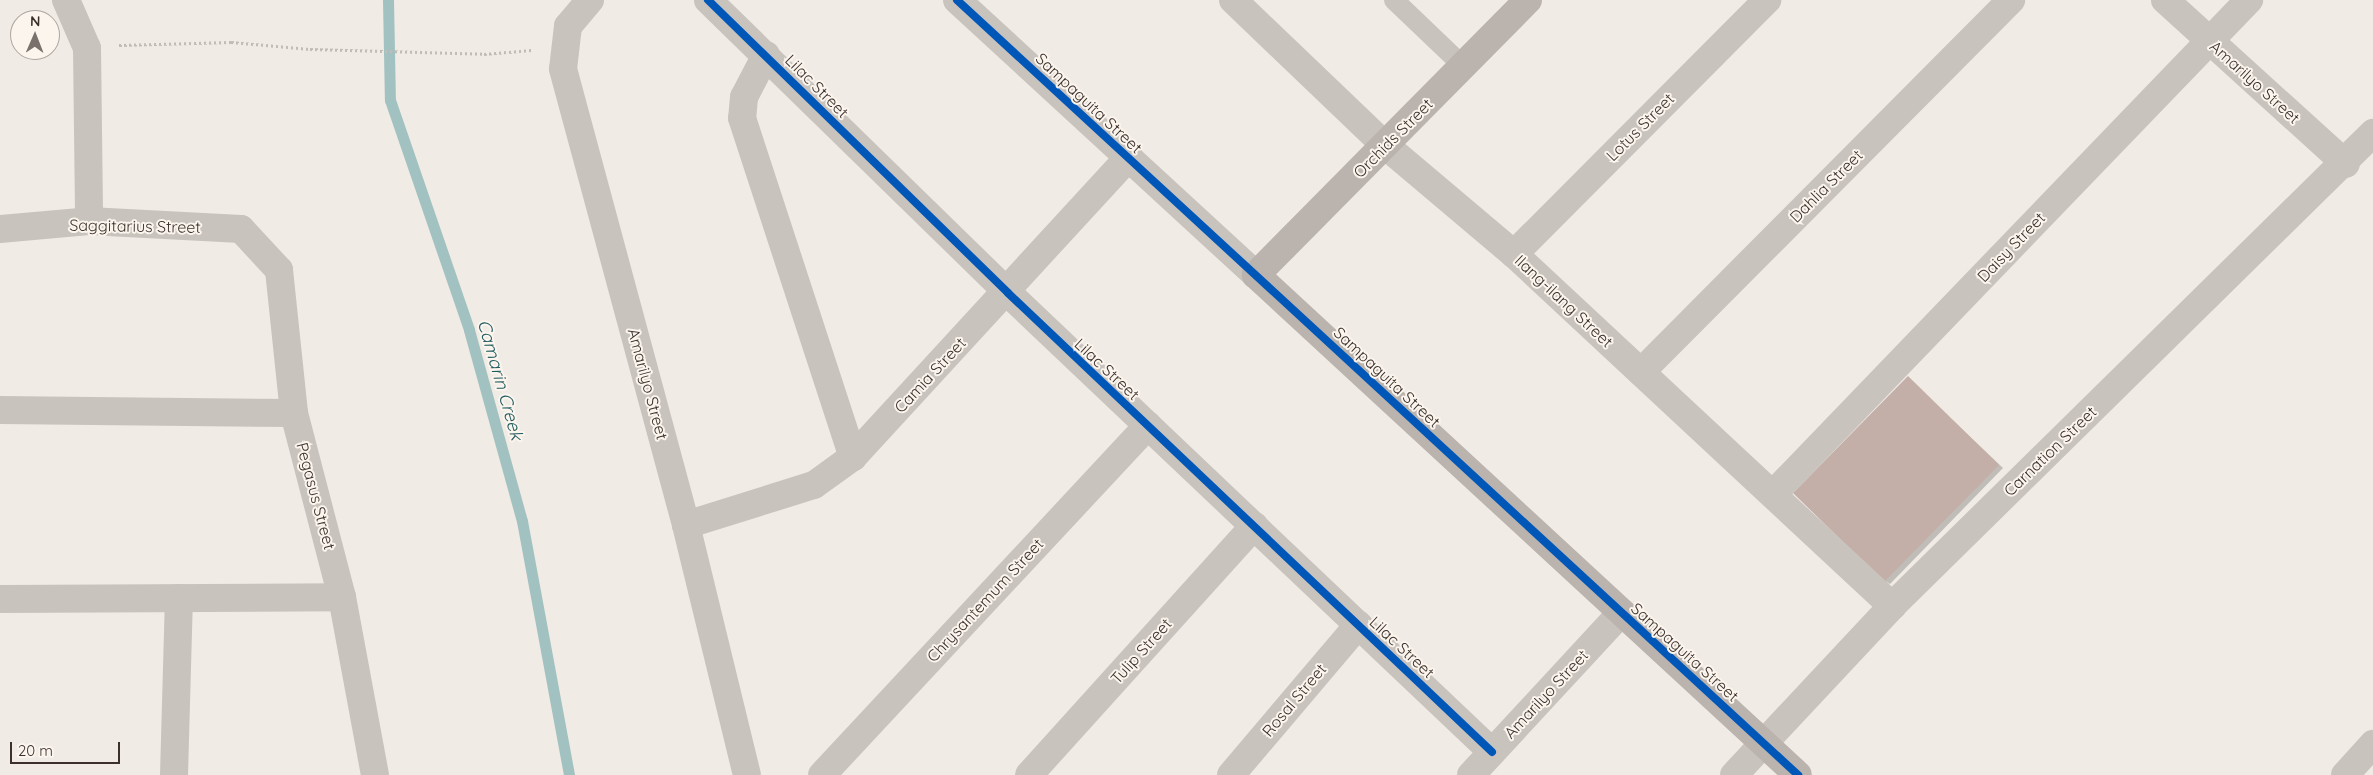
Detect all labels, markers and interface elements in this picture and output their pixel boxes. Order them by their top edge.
north arrow [10,10,60,60]
text: N [30,12,41,30]
street label: Amarilyo Street [2206,37,2304,127]
street label: Sampaguita Street [1032,49,1146,157]
street label: Lilac Street [781,50,853,122]
street label: Lotus Street [1602,89,1678,165]
street label: Orchids Street [1349,94,1437,182]
street label: Dahlia Street [1786,146,1866,226]
street label: Daisy Street [1973,208,2049,286]
street label: Saggitarius Street [69,215,201,237]
street label: Ilang-ilang Street [1511,251,1617,351]
water label: Camarin Creek [472,317,528,443]
street label: Sampaguita Street [1330,323,1444,431]
street label: Amarilyo Street [624,326,672,442]
street label: Camia Street [890,333,970,417]
street label: Lilac Street [1071,334,1143,404]
street label: Carnation Street [2000,402,2100,500]
street label: Pegasus Street [292,440,340,552]
street label: Chrysantemum Street [923,534,1047,666]
street label: Sampaguita Street [1627,599,1743,705]
street label: Lilac Street [1366,612,1438,682]
street label: Tulip Street [1107,614,1175,688]
street label: Amarilyo Street [1500,646,1592,742]
street label: Rosal Street [1258,660,1330,740]
scale bar [12,732,122,764]
text: 20 m [18,741,53,760]

